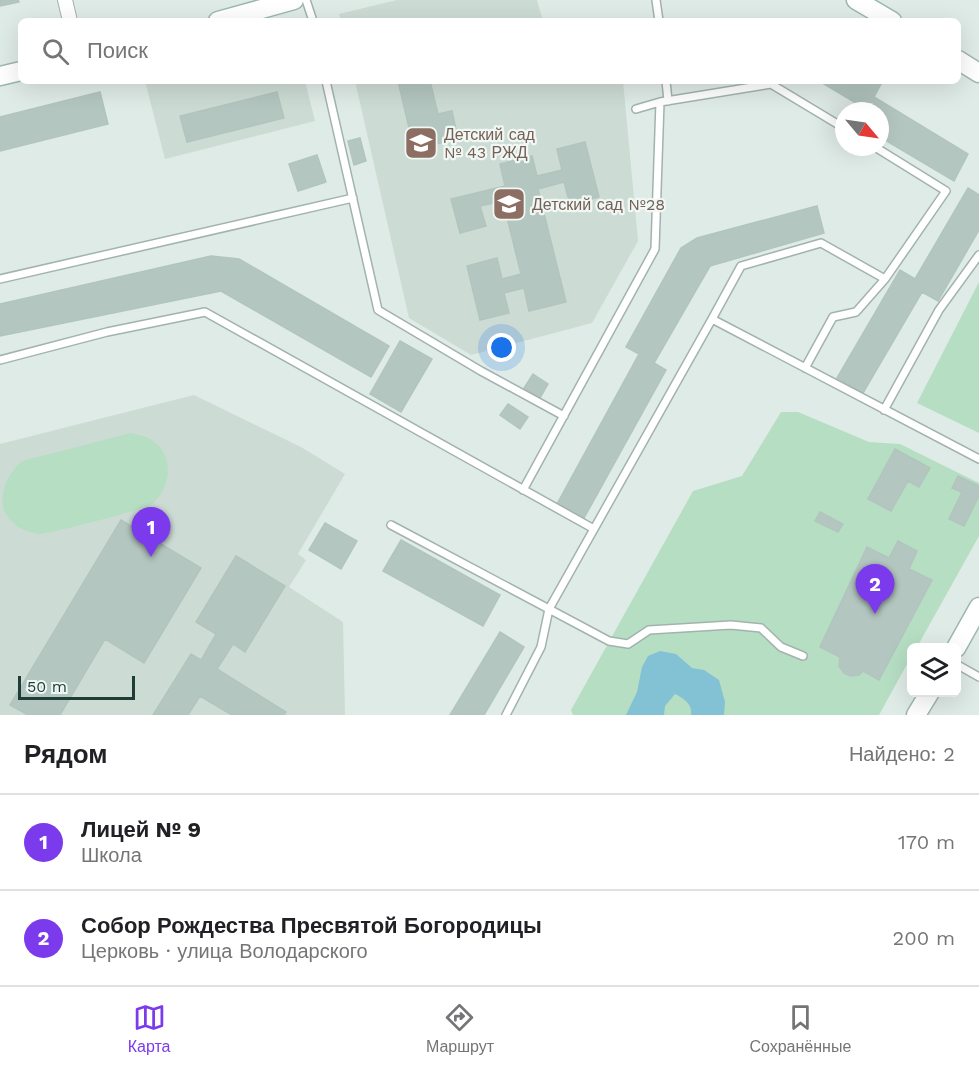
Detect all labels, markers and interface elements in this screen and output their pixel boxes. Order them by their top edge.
search box [18,18,961,84]
icon: search [39,35,72,68]
text: Поиск [87,38,148,63]
north arrow [835,102,889,156]
school or university icon: Детский сад № 43 РЖД [403,125,439,161]
place label: Детский сад № 43 РЖД [444,125,536,162]
school or university icon: Детский сад №28 [491,186,527,222]
place label: Детский сад №28 [532,195,665,214]
your location [487,333,516,362]
pin: 1 [132,508,170,557]
pin: 2 [856,564,894,614]
map controls [907,643,961,697]
button: layers [907,643,961,697]
scale bar [18,673,135,700]
text: 50 m [27,677,67,696]
text: Рядом [24,739,107,769]
text: Найдено: 2 [849,742,955,766]
text: Лицей № 9 [81,817,201,842]
text: 1 [39,830,48,854]
text: 170 m [898,830,955,854]
text: Школа [81,843,142,867]
text: Собор Рождества Пресвятой Богородицы [81,913,542,938]
text: 2 [38,926,49,950]
text: 200 m [893,926,955,950]
text: Церковь · улица Володарского [81,939,368,963]
tab: Карта [128,1001,171,1056]
tab: Маршрут [426,1001,494,1056]
tab: Сохранённые [749,1001,851,1056]

